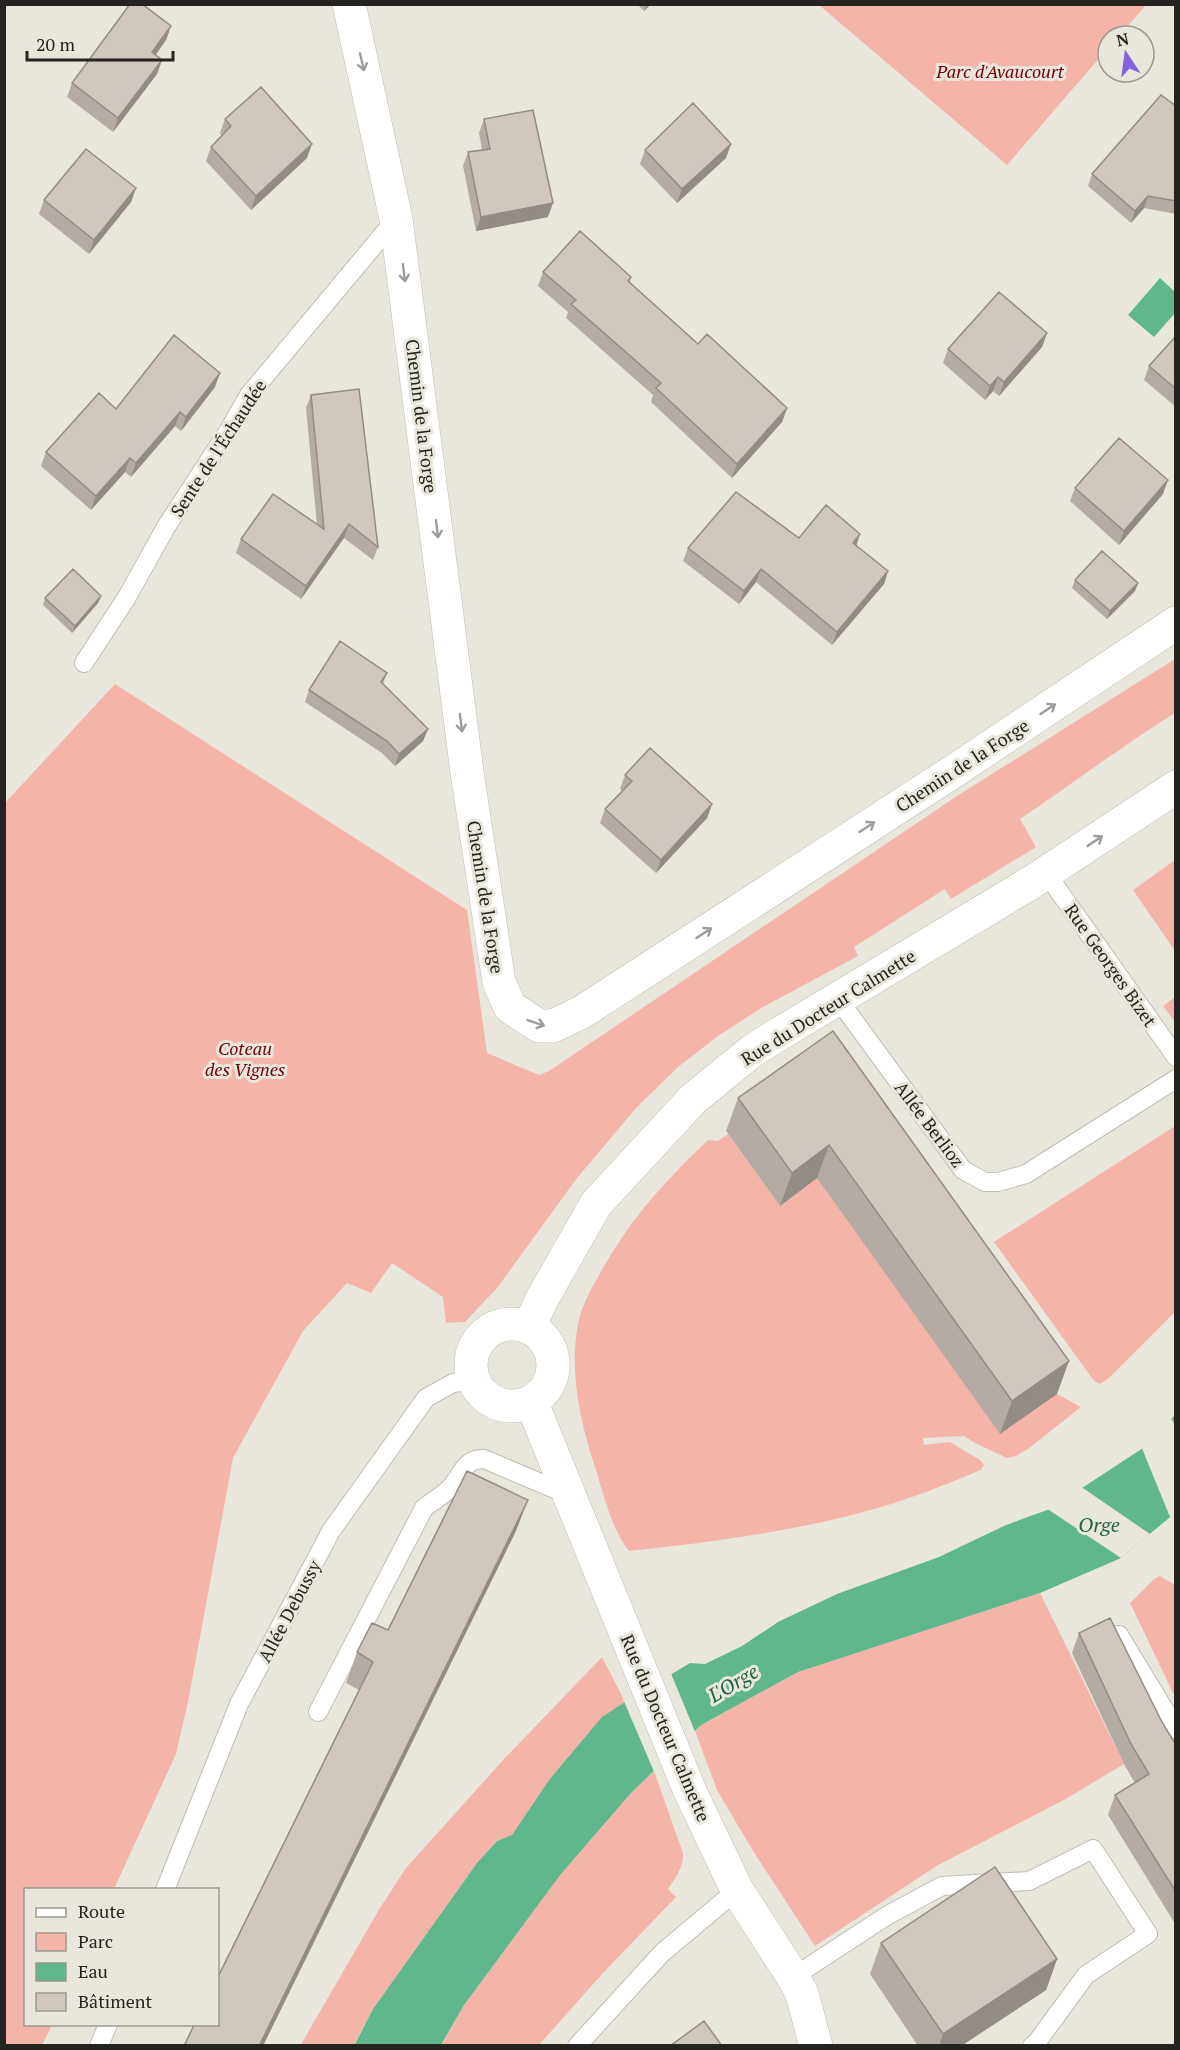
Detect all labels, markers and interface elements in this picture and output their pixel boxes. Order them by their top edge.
scale bar [27,24,172,62]
north arrow [1096,24,1156,84]
text: N [1114,27,1131,51]
text: 20 m [36,32,76,56]
one-way arrow [356,52,368,71]
park label: Parc d'Avaucourt [935,59,1065,83]
one-way arrow [398,263,409,283]
street label: Chemin de la Forge [401,338,443,494]
street label: Sente de l'Échaudée [165,375,271,521]
one-way arrow [432,519,443,539]
one-way arrow [1039,703,1055,715]
one-way arrow [456,712,467,732]
street label: Chemin de la Forge [891,713,1033,817]
street label: Chemin de la Forge [462,819,510,975]
one-way arrow [859,821,876,834]
one-way arrow [1086,835,1103,847]
street label: Rue Georges Bizet [1060,899,1163,1032]
one-way arrow [695,927,712,940]
street label: Rue du Docteur Calmette [736,943,920,1071]
one-way arrow [526,1018,545,1029]
park label: Coteau des Vignes [205,1036,285,1081]
street label: Allée Berlioz [890,1076,970,1172]
water label: Orge [1078,1511,1120,1538]
street label: Allée Debussy [252,1555,326,1666]
street label: Rue du Docteur Calmette [616,1631,716,1825]
water label: L'Orge [702,1658,763,1709]
legend [24,1888,219,2026]
text: Route [78,1899,125,1923]
text: Parc [78,1929,113,1953]
text: Eau [78,1959,108,1983]
text: Bâtiment [78,1989,153,2013]

